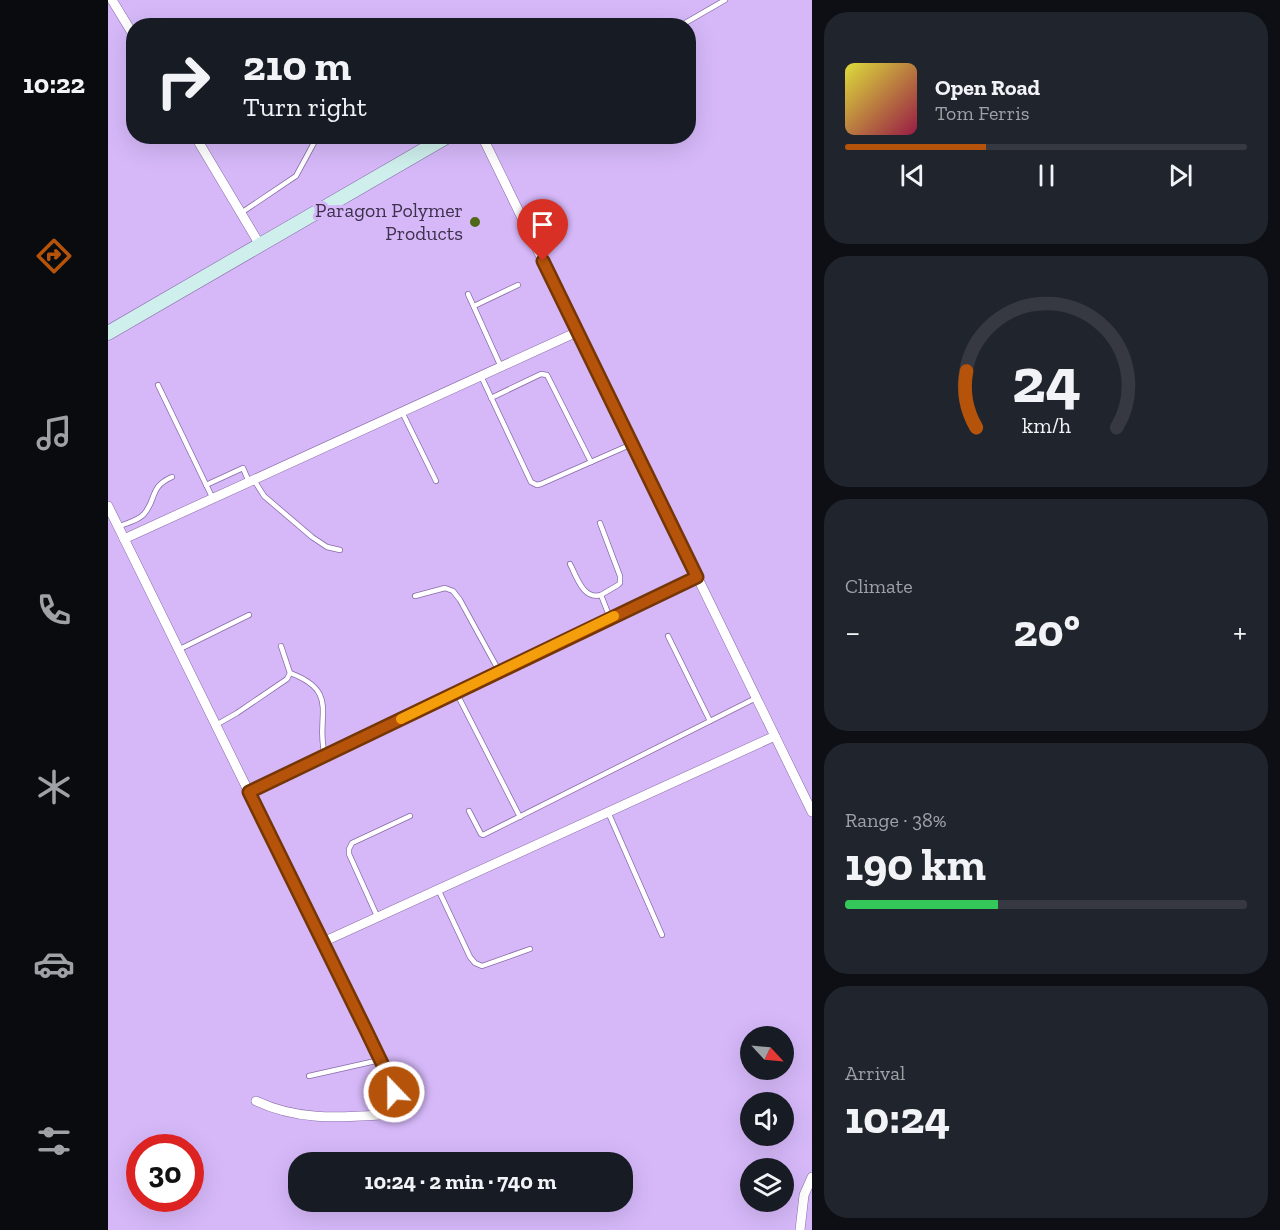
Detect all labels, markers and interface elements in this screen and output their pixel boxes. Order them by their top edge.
text: 210 m [243,40,351,91]
icon: right [144,42,222,120]
text: 10:22 [23,68,85,100]
text: Open Road [935,74,1040,101]
text: Turn right [243,91,367,123]
text: Tom Ferris [935,101,1030,125]
icon: previous [896,159,929,192]
icon: pause [1030,159,1063,192]
icon: next [1164,159,1197,192]
place label: Paragon Polymer Products [315,198,463,245]
pin [517,199,568,261]
icon: arrive [526,208,559,241]
marker: Paragon Polymer Products [468,215,482,229]
icon: directions [33,235,75,277]
text: 24 [1011,344,1081,419]
icon: music [33,412,75,454]
text: km/h [1022,414,1070,439]
text: Climate [845,574,913,598]
icon: phone [33,589,75,631]
text: 20° [1014,604,1080,658]
text: − [845,612,860,651]
text: + [1233,612,1247,651]
icon: climate [33,766,75,808]
text: Range · 38% [845,808,947,832]
text: 190 km [845,838,986,892]
icon: car [33,943,75,985]
north arrow [740,1026,794,1080]
map controls [740,1026,794,1212]
position arrow [362,1060,426,1124]
text: Arrival [845,1061,905,1085]
text: 10:24 [845,1091,950,1145]
button: sound [740,1092,794,1146]
icon: filters [33,1120,75,1162]
speed limit sign: 30 [126,1134,204,1212]
button: layers [740,1158,794,1212]
text: 10:24 · 2 min · 740 m [365,1168,556,1195]

